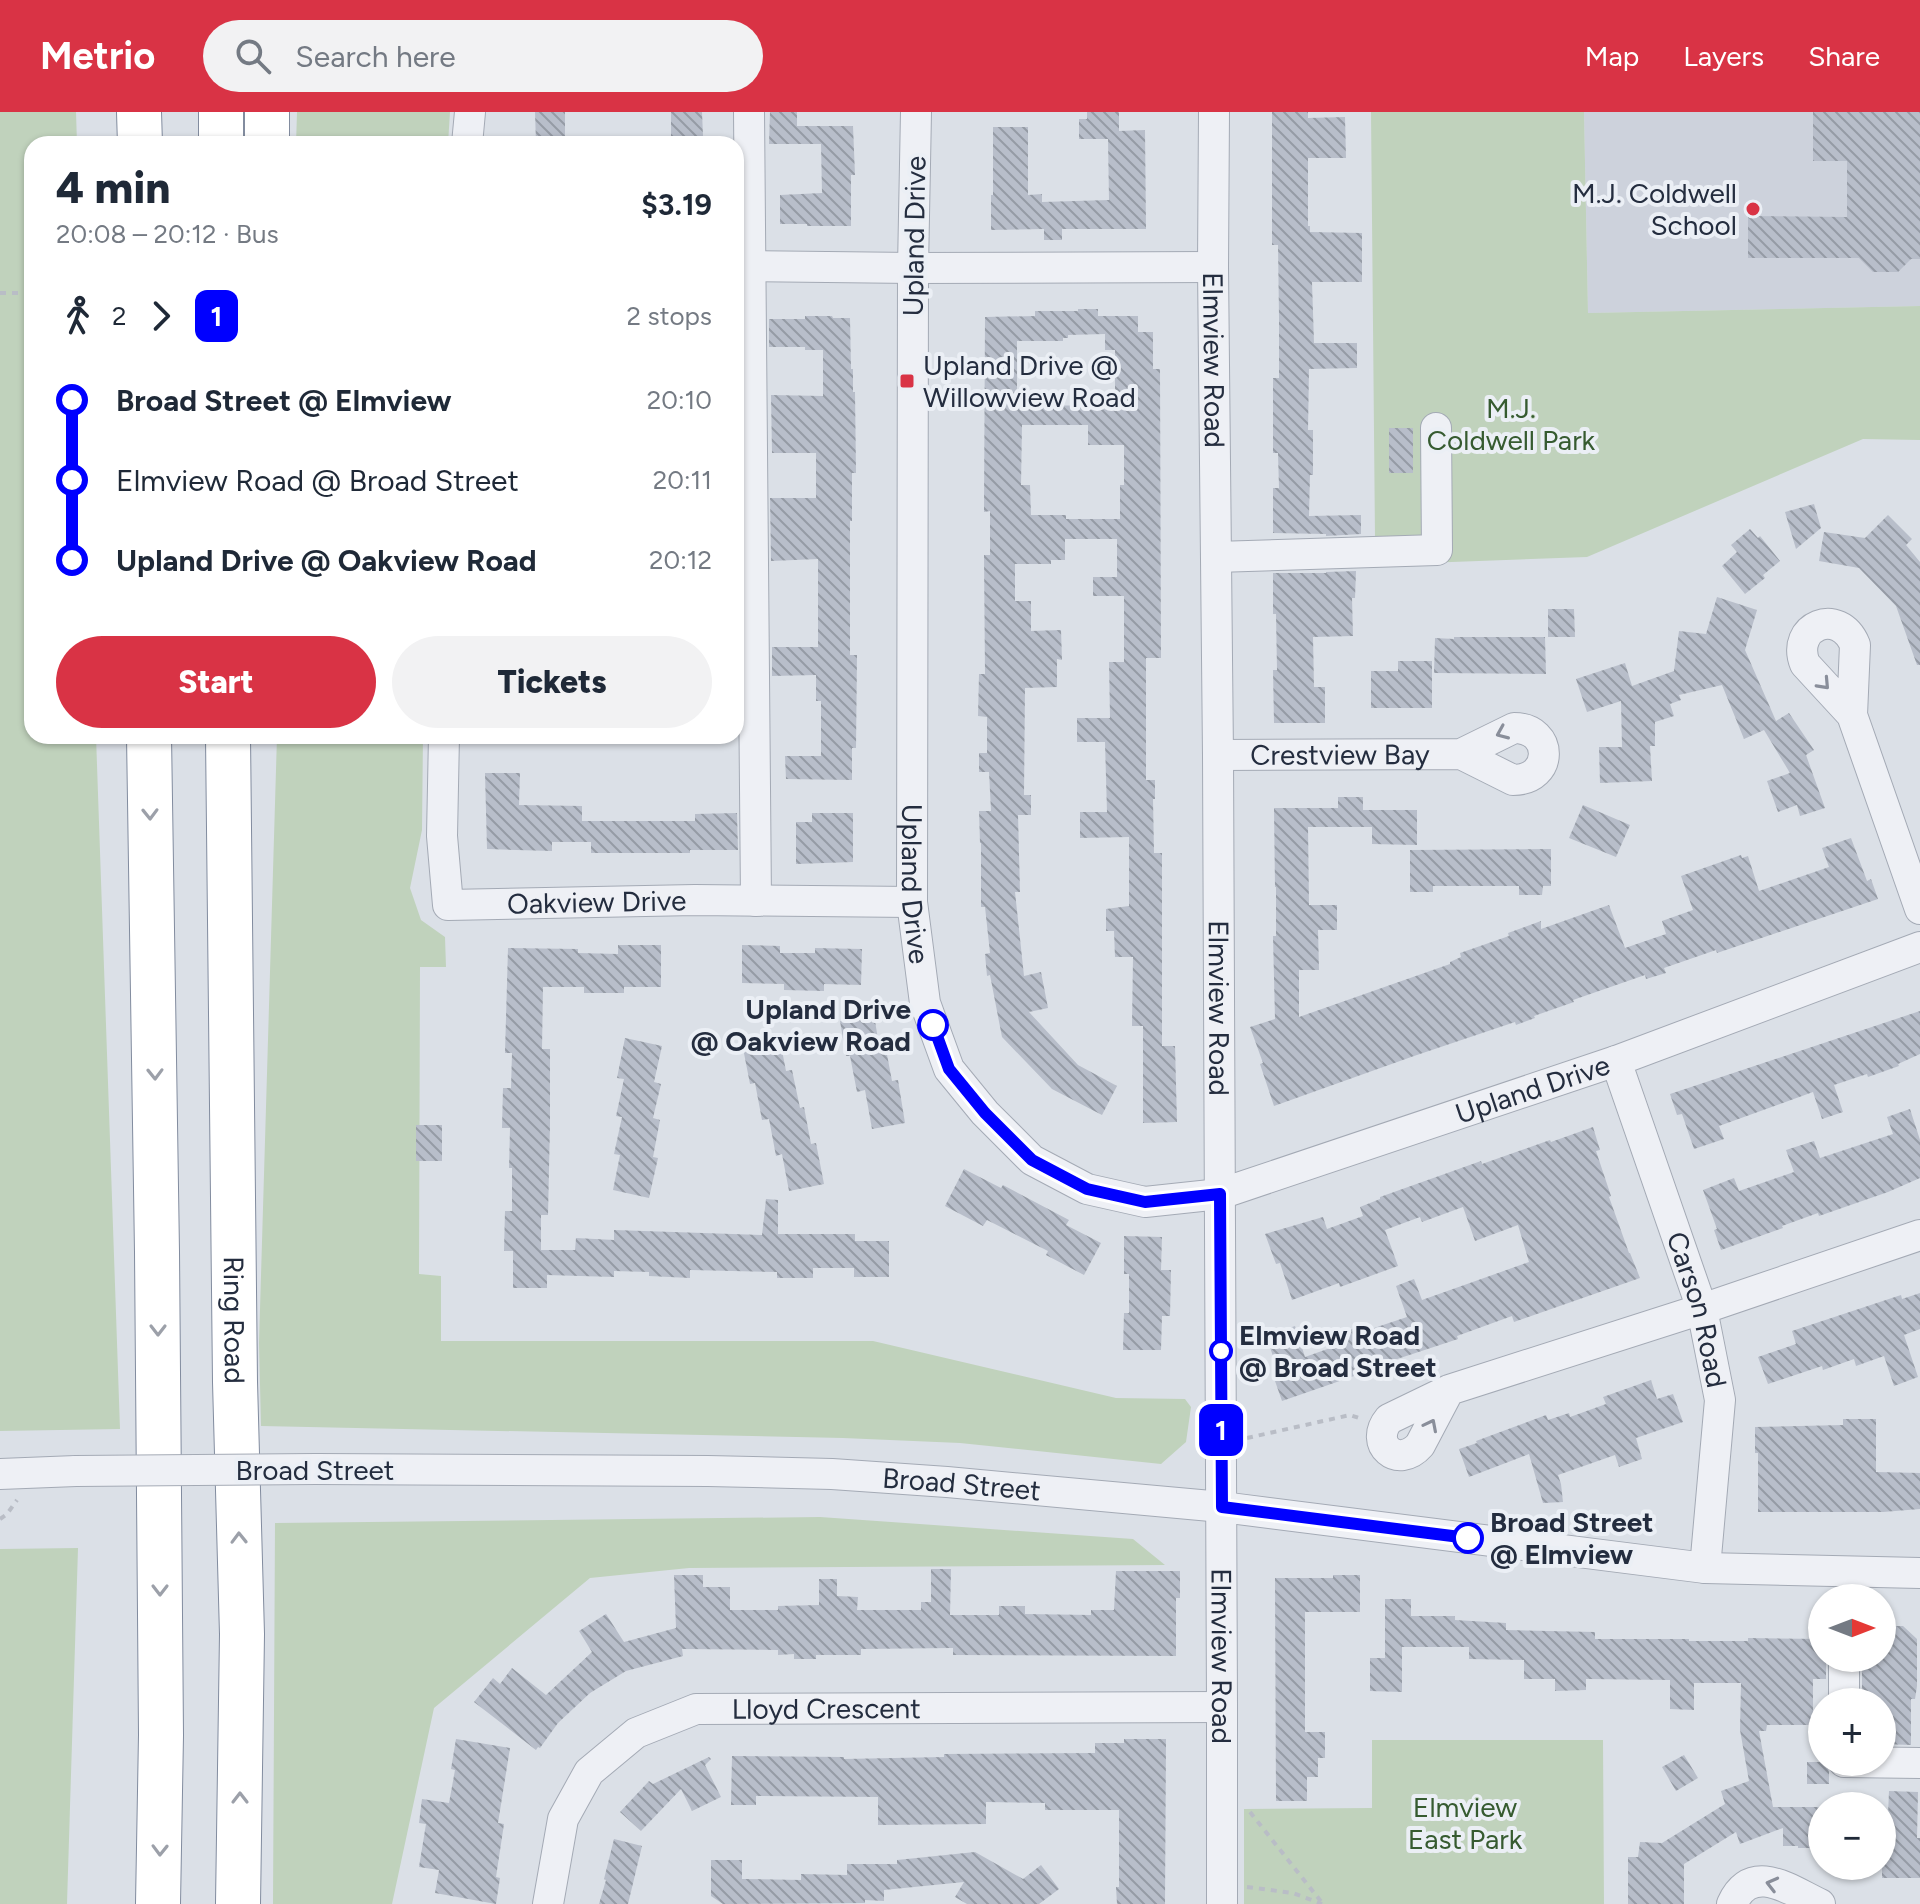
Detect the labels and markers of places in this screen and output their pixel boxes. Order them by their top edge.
place label: M.J. Coldwell School [1572,176,1737,242]
marker: M.J. Coldwell School [1744,200,1762,218]
place label: Upland Drive @ Willowview Road [923,348,1136,414]
marker: Upland Drive @ Willowview Road [898,372,916,390]
place label: Upland Drive @ Oakview Road [691,992,911,1058]
marker: Upland Drive @ Oakview Road [918,1010,948,1040]
place label: Elmview Road @ Broad Street [1239,1318,1437,1384]
marker: Elmview Road @ Broad Street [1210,1340,1232,1362]
place label: Broad Street @ Elmview [1490,1505,1653,1571]
marker: Broad Street @ Elmview [1453,1523,1483,1553]

